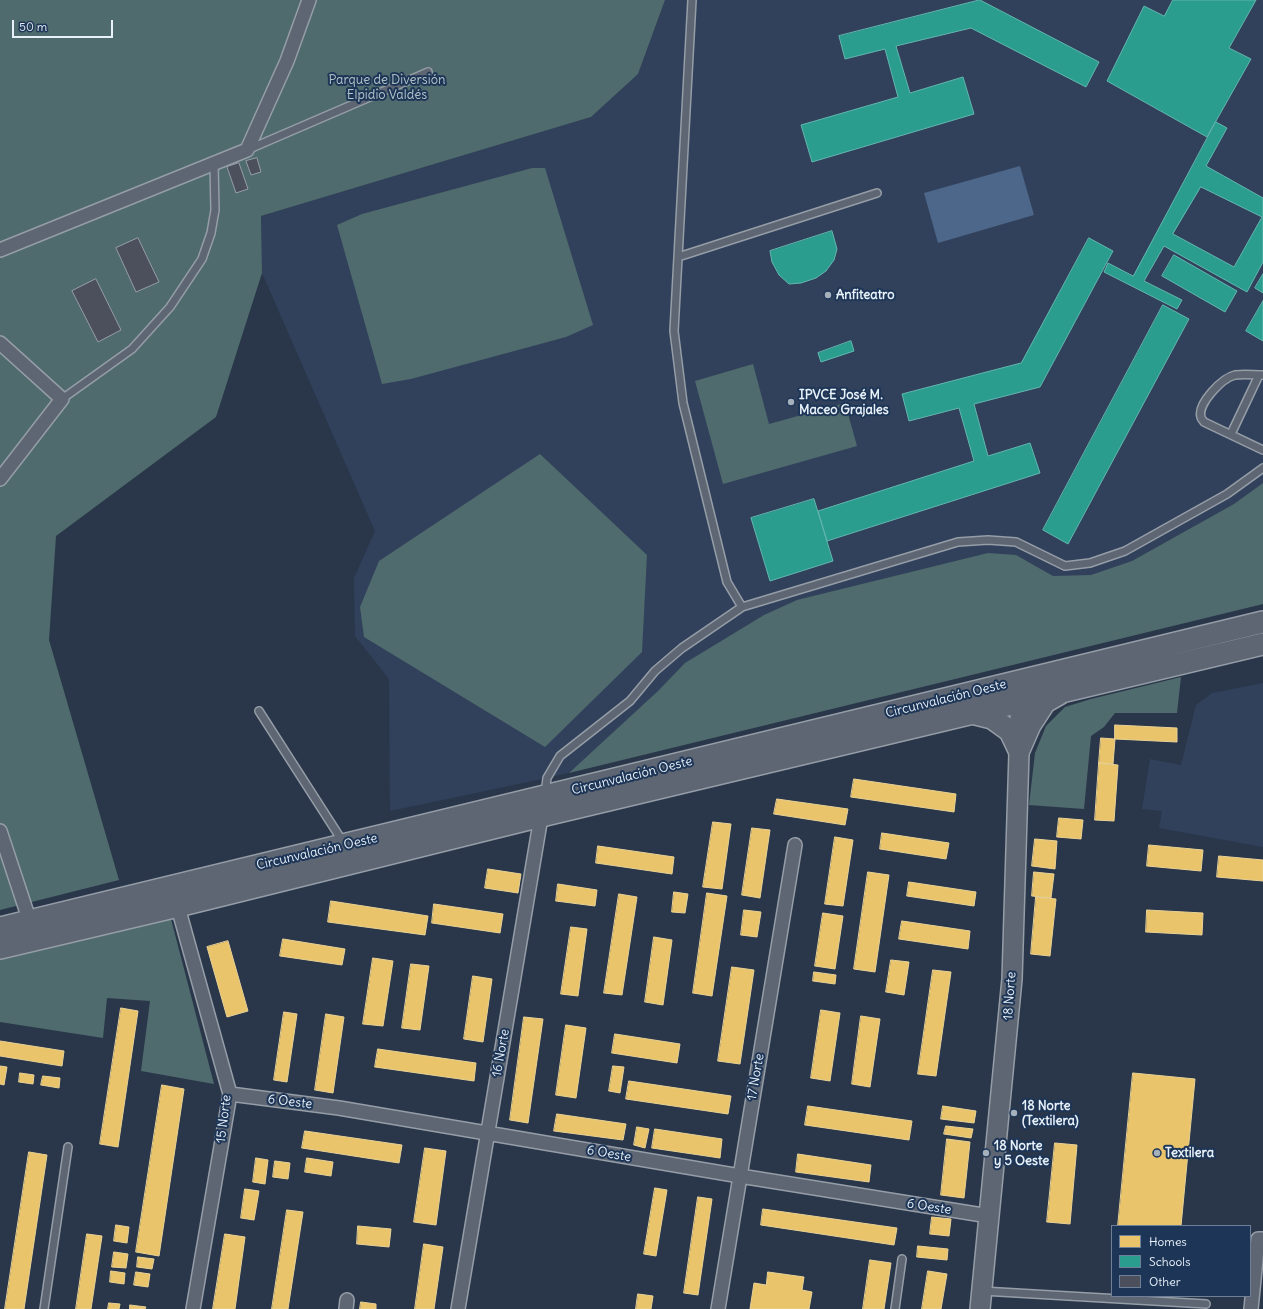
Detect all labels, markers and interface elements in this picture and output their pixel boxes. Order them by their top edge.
scale bar [14,12,115,38]
text: 50 m [19,19,47,34]
park label: Parque de Diversión Elpidio Valdés [329,72,445,103]
place label: Anfiteatro [836,287,895,303]
marker: Anfiteatro [823,290,833,300]
place label: IPVCE José M. Maceo Grajales [799,387,889,418]
marker: IPVCE José M. Maceo Grajales [786,397,796,407]
street label: Circunvalación Oeste [884,676,1008,722]
street label: Circunvalación Oeste [570,753,694,799]
street label: Circunvalación Oeste [255,830,379,874]
street label: 18 Norte [1001,971,1019,1021]
street label: 16 Norte [489,1028,513,1078]
street label: 17 Norte [744,1052,768,1102]
street label: 6 Oeste [267,1092,313,1112]
street label: 15 Norte [213,1094,235,1144]
place label: 18 Norte (Textilera) [1022,1098,1079,1129]
marker: 18 Norte (Textilera) [1009,1108,1019,1118]
place label: 18 Norte y 5 Oeste [994,1138,1049,1169]
street label: 6 Oeste [586,1142,632,1166]
place label: Textilera [1165,1145,1214,1161]
marker: 18 Norte y 5 Oeste [981,1148,991,1158]
marker: Textilera [1152,1148,1162,1158]
street label: 6 Oeste [906,1196,952,1218]
legend [1111,1225,1251,1297]
text: Homes [1149,1234,1187,1249]
text: Schools [1149,1254,1190,1269]
text: Other [1149,1274,1181,1289]

